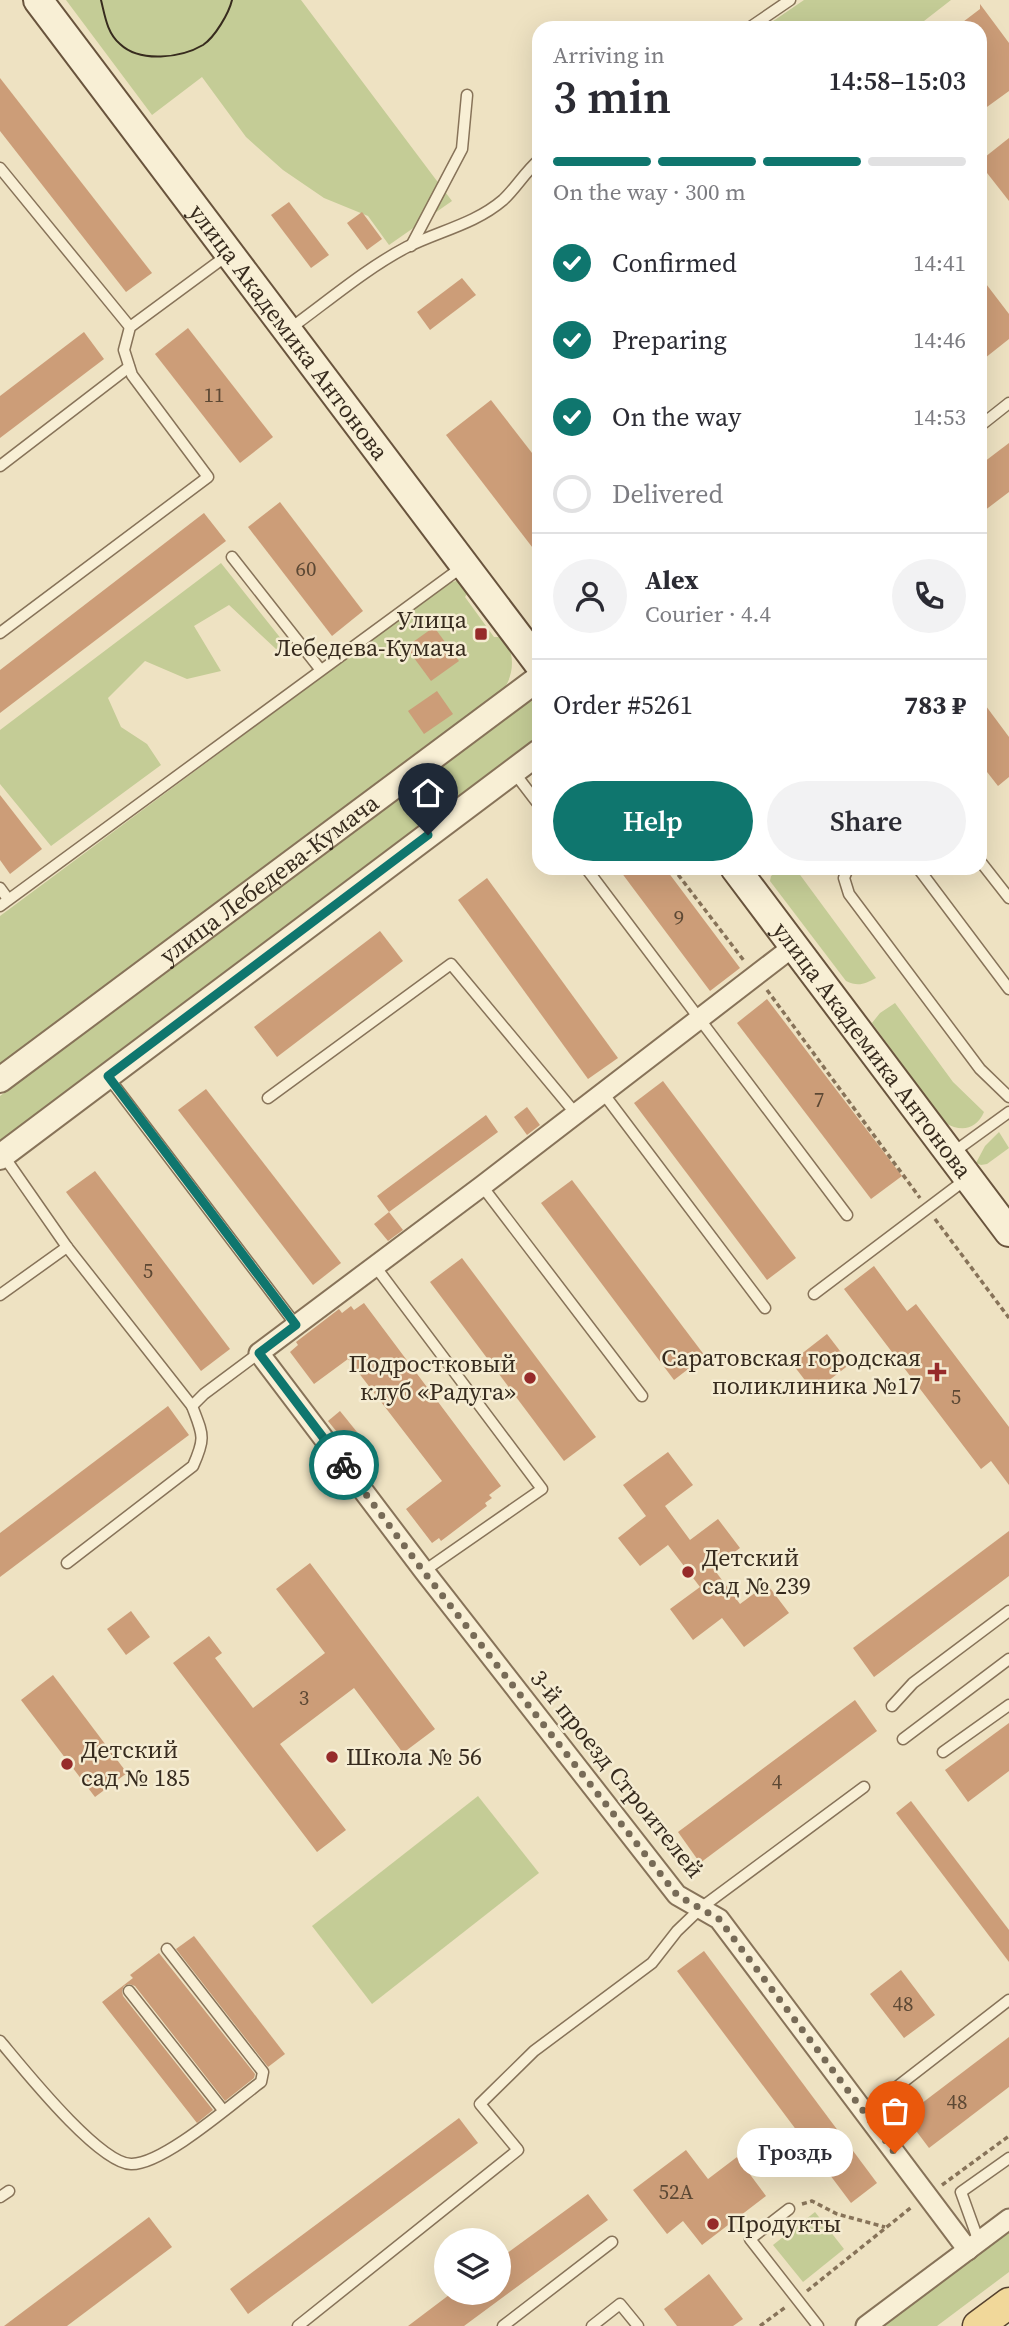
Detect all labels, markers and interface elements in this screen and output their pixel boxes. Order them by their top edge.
text: Arriving in [553,39,665,71]
text: 14:58–15:03 [829,63,966,99]
text: 3 min [553,65,671,128]
text: On the way · 300 m [553,176,746,208]
street label: улица Академика Антонова [181,197,397,468]
icon: check [553,244,591,282]
text: Confirmed [612,245,737,281]
text: 14:41 [913,247,966,279]
icon: check [553,321,591,359]
text: Preparing [612,322,727,358]
text: 14:46 [913,324,966,356]
house number: 11 [204,380,225,409]
icon: check [553,398,591,436]
text: On the way [612,399,741,435]
text: 14:53 [913,401,966,433]
text: Delivered [612,476,723,512]
house number: 60 [296,554,317,583]
button: person [553,559,627,633]
button: phone [892,559,966,633]
text: Alex [645,562,699,598]
text: Courier · 4.4 [645,598,771,630]
place label: Улица Лебедева-Кумача [275,603,468,664]
marker: Улица Лебедева-Кумача [473,626,489,642]
text: Order #5261 [553,687,693,723]
text: 783 ₽ [904,687,966,723]
pin [398,763,458,835]
icon: home [409,774,447,812]
button: Help [553,781,753,861]
button: Share [767,781,966,861]
street label: улица Лебедева-Кумача [153,786,386,971]
house number: 9 [674,903,684,932]
street label: улица Академика Антонова [765,915,981,1186]
house number: 7 [814,1085,824,1114]
house number: 5 [143,1256,153,1285]
place label: Саратовская городская поликлиника №17 [661,1341,921,1402]
place label: Подростковый клуб «Радуга» [348,1347,516,1408]
marker: Саратовская городская поликлиника №17 [927,1362,947,1382]
marker: Подростковый клуб «Радуга» [522,1370,538,1386]
house number: 5 [951,1382,961,1411]
courier [309,1430,379,1500]
icon: bike [325,1446,363,1484]
place label: Детский сад № 239 [702,1541,811,1602]
marker: Детский сад № 239 [680,1564,696,1580]
street label: 3-й проезд Строителей [523,1663,712,1885]
house number: 3 [299,1683,309,1712]
place label: Детский сад № 185 [81,1733,190,1794]
place label: Школа № 56 [346,1740,482,1773]
marker: Школа № 56 [324,1749,340,1765]
marker: Детский сад № 185 [59,1756,75,1772]
house number: 4 [772,1767,783,1796]
house number: 48 [893,1989,914,2018]
pin [865,2081,925,2153]
house number: 48 [947,2087,968,2116]
icon: bag [876,2092,914,2130]
callout: Гроздь [738,2128,853,2178]
text: Гроздь [758,2136,832,2168]
house number: 52А [659,2177,694,2206]
place label: Продукты [727,2207,841,2240]
marker: Продукты [705,2216,721,2232]
map controls [434,2228,511,2305]
button: layers [434,2228,511,2305]

